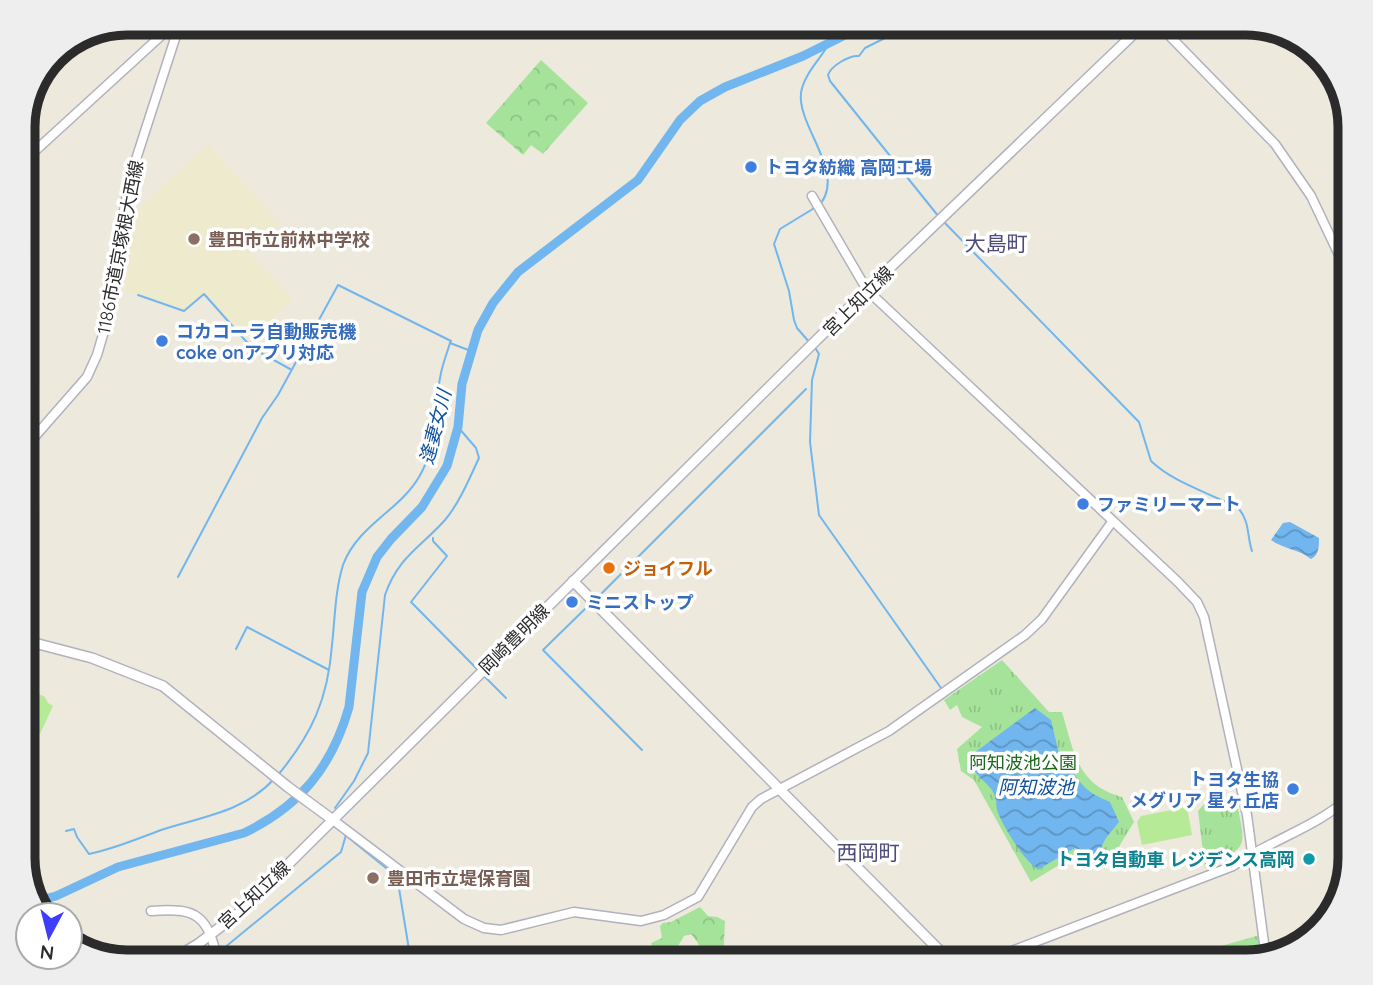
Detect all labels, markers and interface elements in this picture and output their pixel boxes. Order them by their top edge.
place label: トヨタ紡織 高岡工場 [765,156,932,179]
street label: 1186市道京塚根大西線 [92,158,148,336]
marker: トヨタ紡織 高岡工場 [743,159,759,175]
place label: 豊田市立前林中学校 [208,228,370,251]
district label: 大島町 [965,230,1028,256]
marker: 豊田市立前林中学校 [186,231,202,247]
street label: 宮上知立線 [818,261,898,341]
place label: コカコーラ自動販売機 coke onアプリ対応 [176,320,357,364]
marker: コカコーラ自動販売機 coke onアプリ対応 [154,333,170,349]
water label: 逢妻女川 [414,385,456,467]
place label: ファミリーマート [1097,493,1241,516]
marker: ファミリーマート [1075,496,1091,512]
place label: ジョイフル [623,557,713,580]
marker: ジョイフル [601,560,617,576]
place label: ミニストップ [586,591,694,614]
marker: ミニストップ [564,594,580,610]
street label: 岡崎豊明線 [474,599,554,679]
park label: 阿知波池公園 [969,751,1077,774]
place label: トヨタ生協 メグリア 星ヶ丘店 [1130,768,1279,812]
water label: 阿知波池 [998,775,1076,799]
marker: トヨタ生協 メグリア 星ヶ丘店 [1285,781,1301,797]
district label: 西岡町 [837,839,900,865]
place label: トヨタ自動車 レジデンス高岡 [1056,848,1295,871]
marker: トヨタ自動車 レジデンス高岡 [1301,851,1317,867]
street label: 宮上知立線 [213,856,295,934]
place label: 豊田市立堤保育園 [387,867,531,890]
marker: 豊田市立堤保育園 [365,870,381,886]
north arrow [14,901,84,971]
text: N [39,940,55,966]

